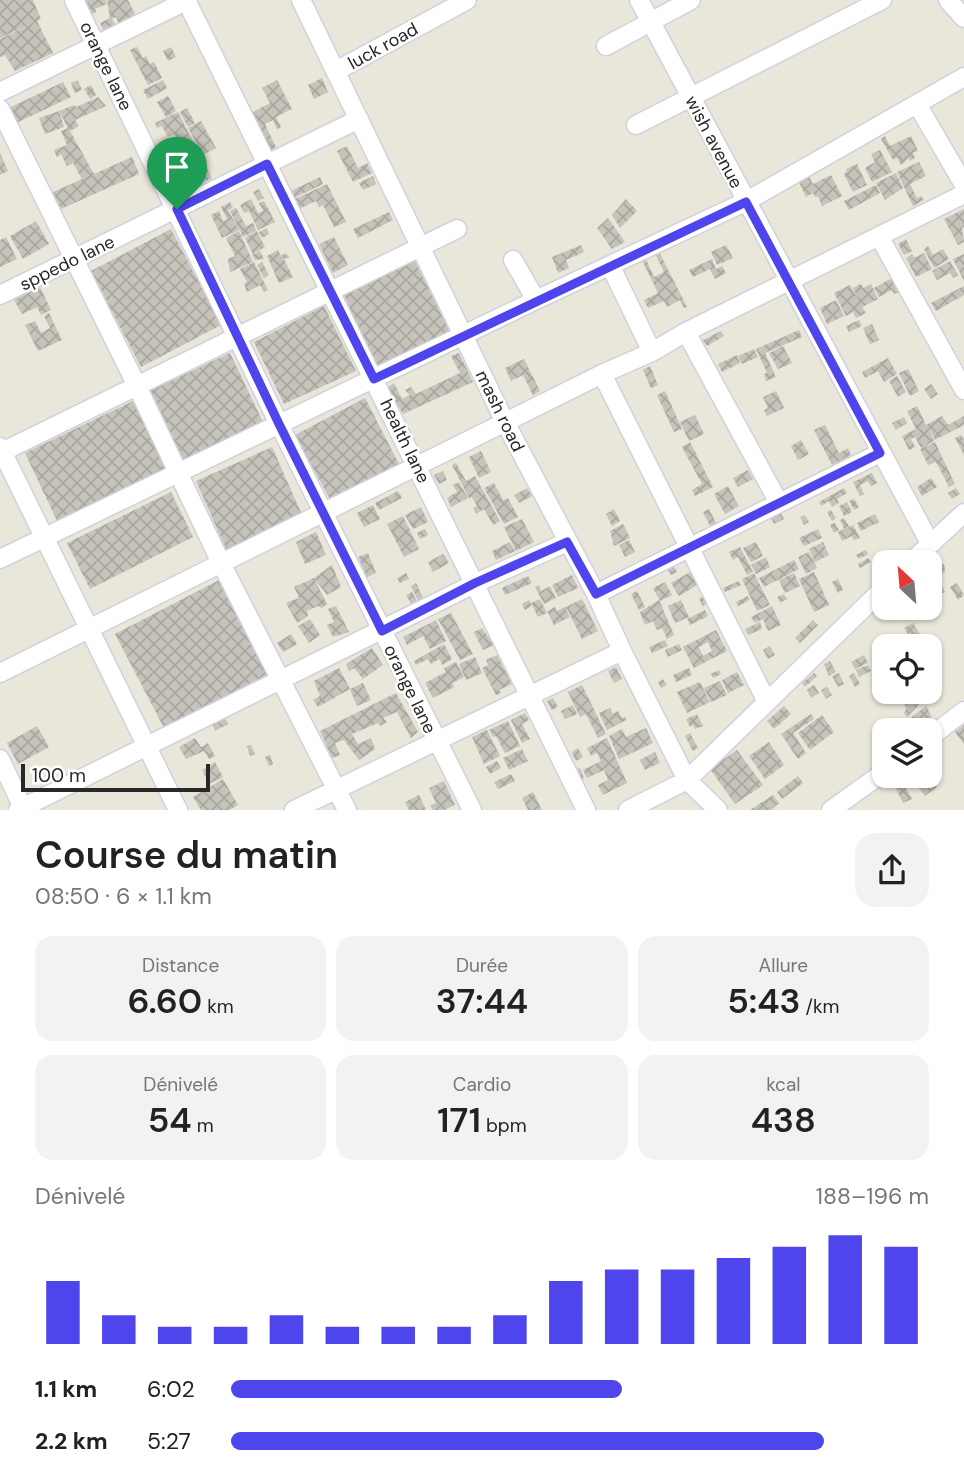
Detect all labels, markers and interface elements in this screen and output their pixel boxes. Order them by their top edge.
street label: orange lane [74,17,138,115]
street label: luck road [344,17,422,75]
street label: wish avenue [680,91,748,193]
pin [147,137,207,209]
icon: arrive [158,148,196,186]
street label: sppedo lane [15,230,119,296]
street label: mash road [470,366,530,456]
street label: health lane [374,395,436,487]
north arrow [872,550,942,620]
map controls [872,550,942,788]
button: locate [872,634,942,704]
street label: orange lane [378,640,442,738]
button: layers [872,718,942,788]
scale bar [21,761,210,793]
text: 100 m [32,763,86,788]
text: Course du matin [35,830,338,880]
button: share [855,833,929,907]
text: 08:50 · 6 × 1.1 km [35,881,212,911]
text: Distance [142,953,219,978]
text: Durée [456,953,508,978]
text: Allure [759,953,808,978]
text: 6.60 [128,978,202,1024]
text: 37:44 [436,978,528,1024]
text: 5:43 [727,978,800,1024]
text: km [202,994,234,1019]
text: /km [800,994,839,1019]
text: Dénivelé [143,1072,218,1097]
text: Cardio [453,1072,511,1097]
text: kcal [766,1072,801,1097]
text: 54 [148,1097,192,1143]
text: 171 [437,1097,481,1143]
text: 438 [751,1097,816,1143]
text: m [192,1113,214,1138]
text: bpm [481,1113,527,1138]
text: Dénivelé [35,1181,125,1211]
text: 188–196 m [816,1181,929,1211]
text: 1.1 km [35,1374,97,1404]
text: 6:02 [147,1374,195,1404]
text: 2.2 km [35,1426,108,1456]
text: 5:27 [147,1426,191,1456]

